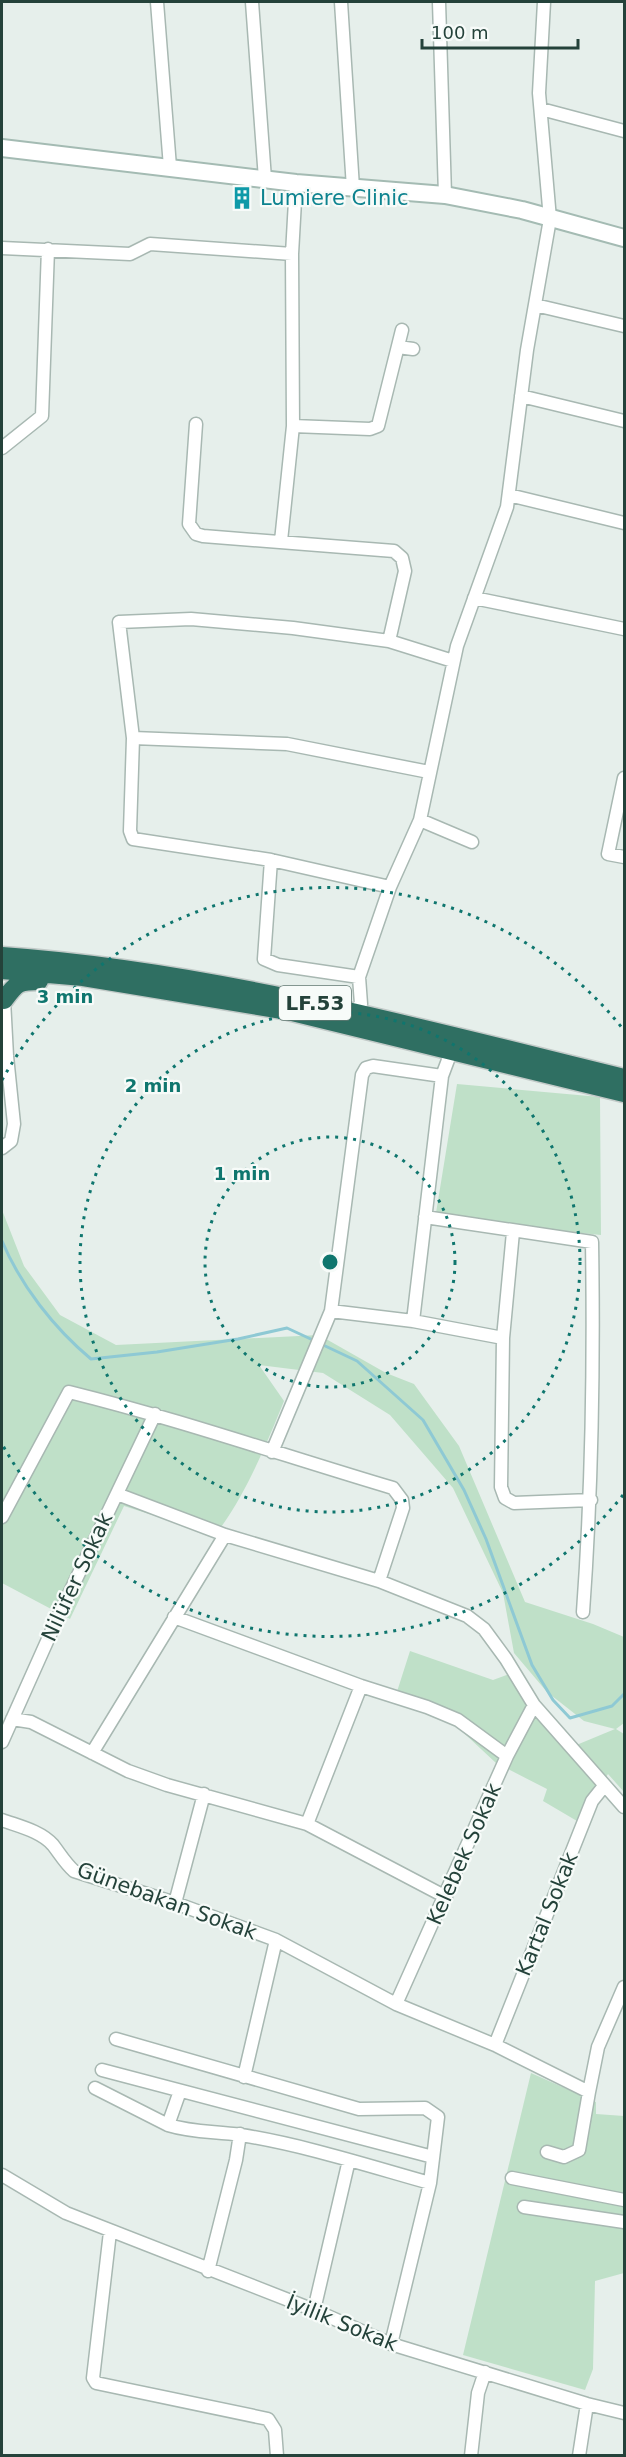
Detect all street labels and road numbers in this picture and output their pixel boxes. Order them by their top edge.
road number: LF.53 [279,986,351,1020]
street label: Nilüfer Sokak [37,1508,118,1645]
street label: Kelebek Sokak [422,1779,506,1929]
street label: Kartal Sokak [511,1848,583,1979]
street label: Günebakan Sokak [74,1857,261,1945]
street label: İyilik Sokak [283,2289,402,2357]

